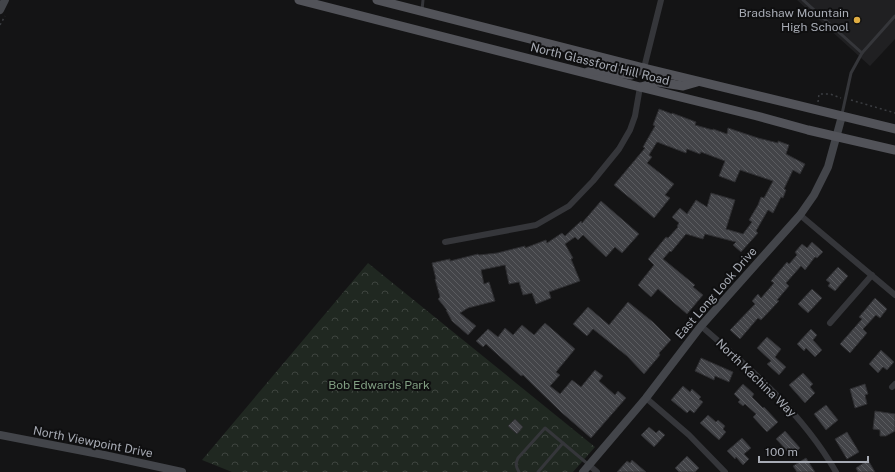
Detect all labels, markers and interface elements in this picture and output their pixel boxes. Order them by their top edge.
place label: Bradshaw Mountain High School [739,6,849,34]
marker: Bradshaw Mountain High School [852,15,862,25]
street label: North Glassford Hill Road [529,40,671,88]
street label: East Long Look Drive [672,244,760,342]
street label: North Kachina Way [713,336,799,420]
park label: Bob Edwards Park [328,378,430,392]
street label: North Viewpoint Drive [32,424,154,461]
scale bar [759,438,868,464]
text: 100 m [765,445,798,459]

